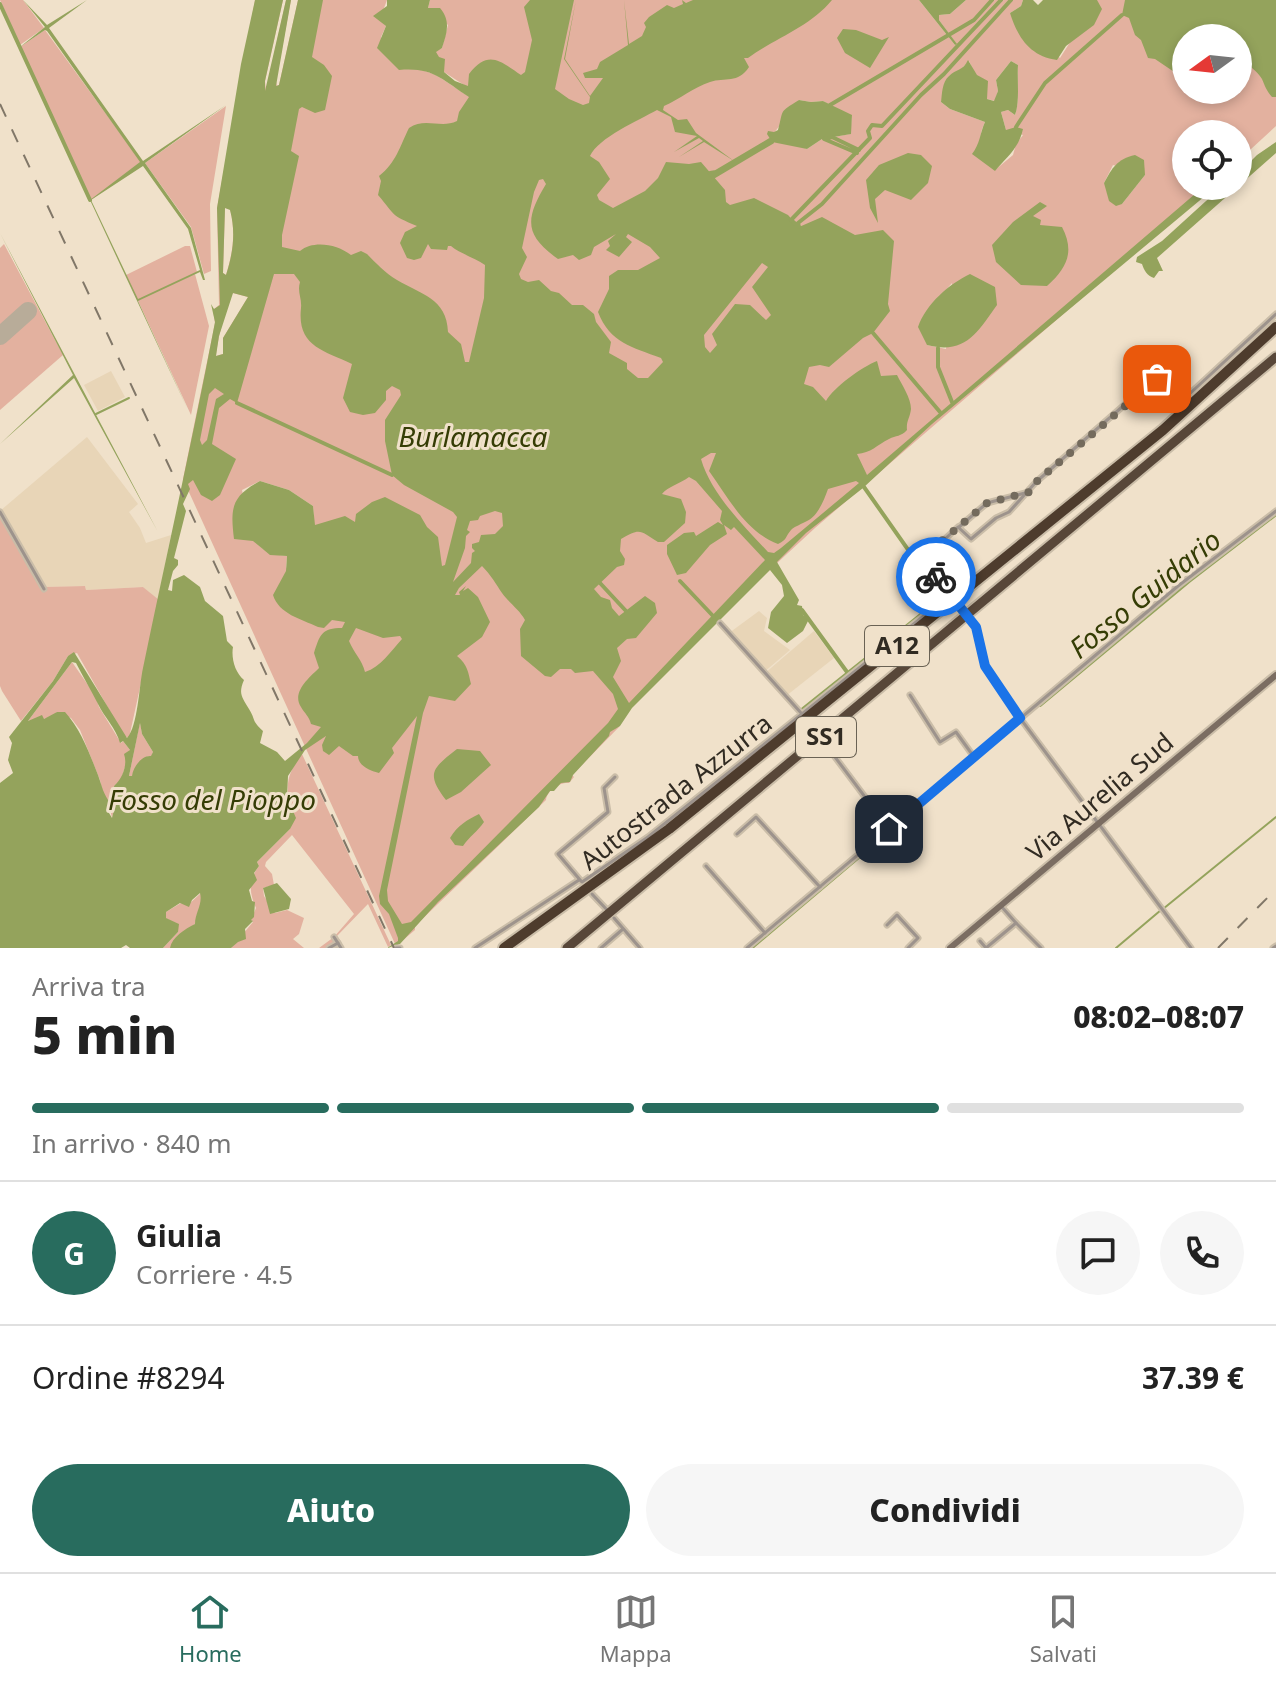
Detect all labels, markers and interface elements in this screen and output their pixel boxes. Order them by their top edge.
north arrow [1172,24,1252,104]
map controls [1172,24,1252,200]
button: locate [1172,120,1252,200]
pin [1123,345,1191,413]
icon: bag [1135,357,1179,401]
water label: Burlamacca [399,417,548,455]
water label: Fosso Guidario [1061,520,1228,666]
courier [896,537,976,617]
icon: bike [914,555,958,599]
road number: A12 [865,626,929,666]
street label: Autostrada Azzurra [572,705,779,878]
road number: SS1 [796,717,856,757]
street label: Via Aurelia Sud [1018,724,1181,869]
water label: Fosso del Pioppo [108,780,316,818]
pin [855,795,923,863]
icon: home [867,807,911,851]
text: Arriva tra [32,968,146,1004]
text: 08:02–08:07 [1073,996,1244,1037]
text: 5 min [32,998,177,1069]
text: In arrivo · 840 m [32,1125,232,1161]
button: chat [1056,1211,1140,1295]
button: phone [1160,1211,1244,1295]
text: Giulia [136,1215,222,1256]
text: G [63,1233,85,1274]
text: Corriere · 4.5 [136,1256,293,1292]
text: Ordine #8294 [32,1357,225,1398]
text: 37.39 € [1142,1357,1244,1398]
button: Aiuto [32,1464,630,1556]
button: Condividi [646,1464,1244,1556]
tab: Home [179,1590,242,1668]
tab: Mappa [600,1590,672,1668]
tab: Salvati [1030,1590,1097,1668]

